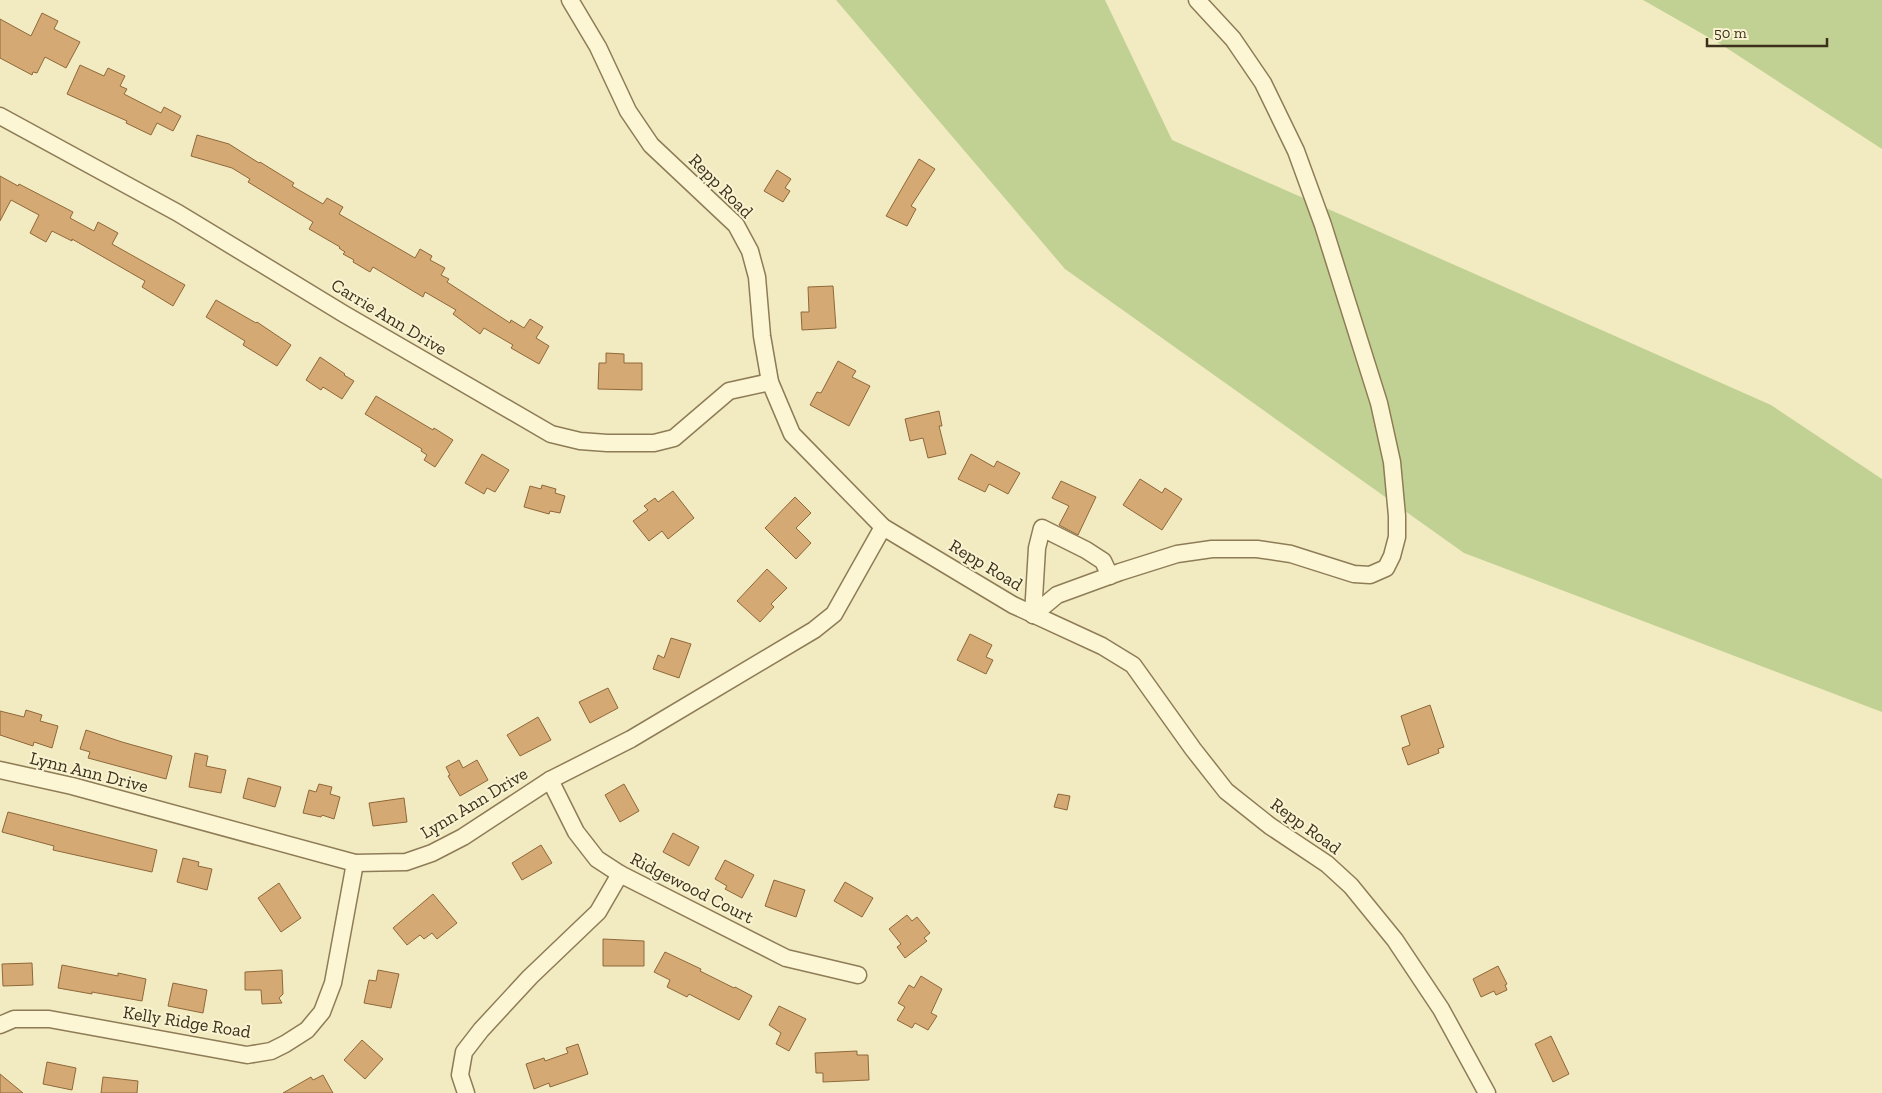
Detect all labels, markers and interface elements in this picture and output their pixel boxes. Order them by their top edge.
scale bar [1707,15,1827,47]
text: 50 m [1714,24,1747,42]
street label: Repp Road [684,149,758,223]
street label: Carrie Ann Drive [327,274,451,360]
street label: Repp Road [945,534,1027,596]
street label: Lynn Ann Drive [28,747,150,797]
street label: Lynn Ann Drive [416,762,532,844]
street label: Repp Road [1266,793,1346,859]
street label: Ridgewood Court [627,847,758,929]
street label: Kelly Ridge Road [122,1001,253,1043]

